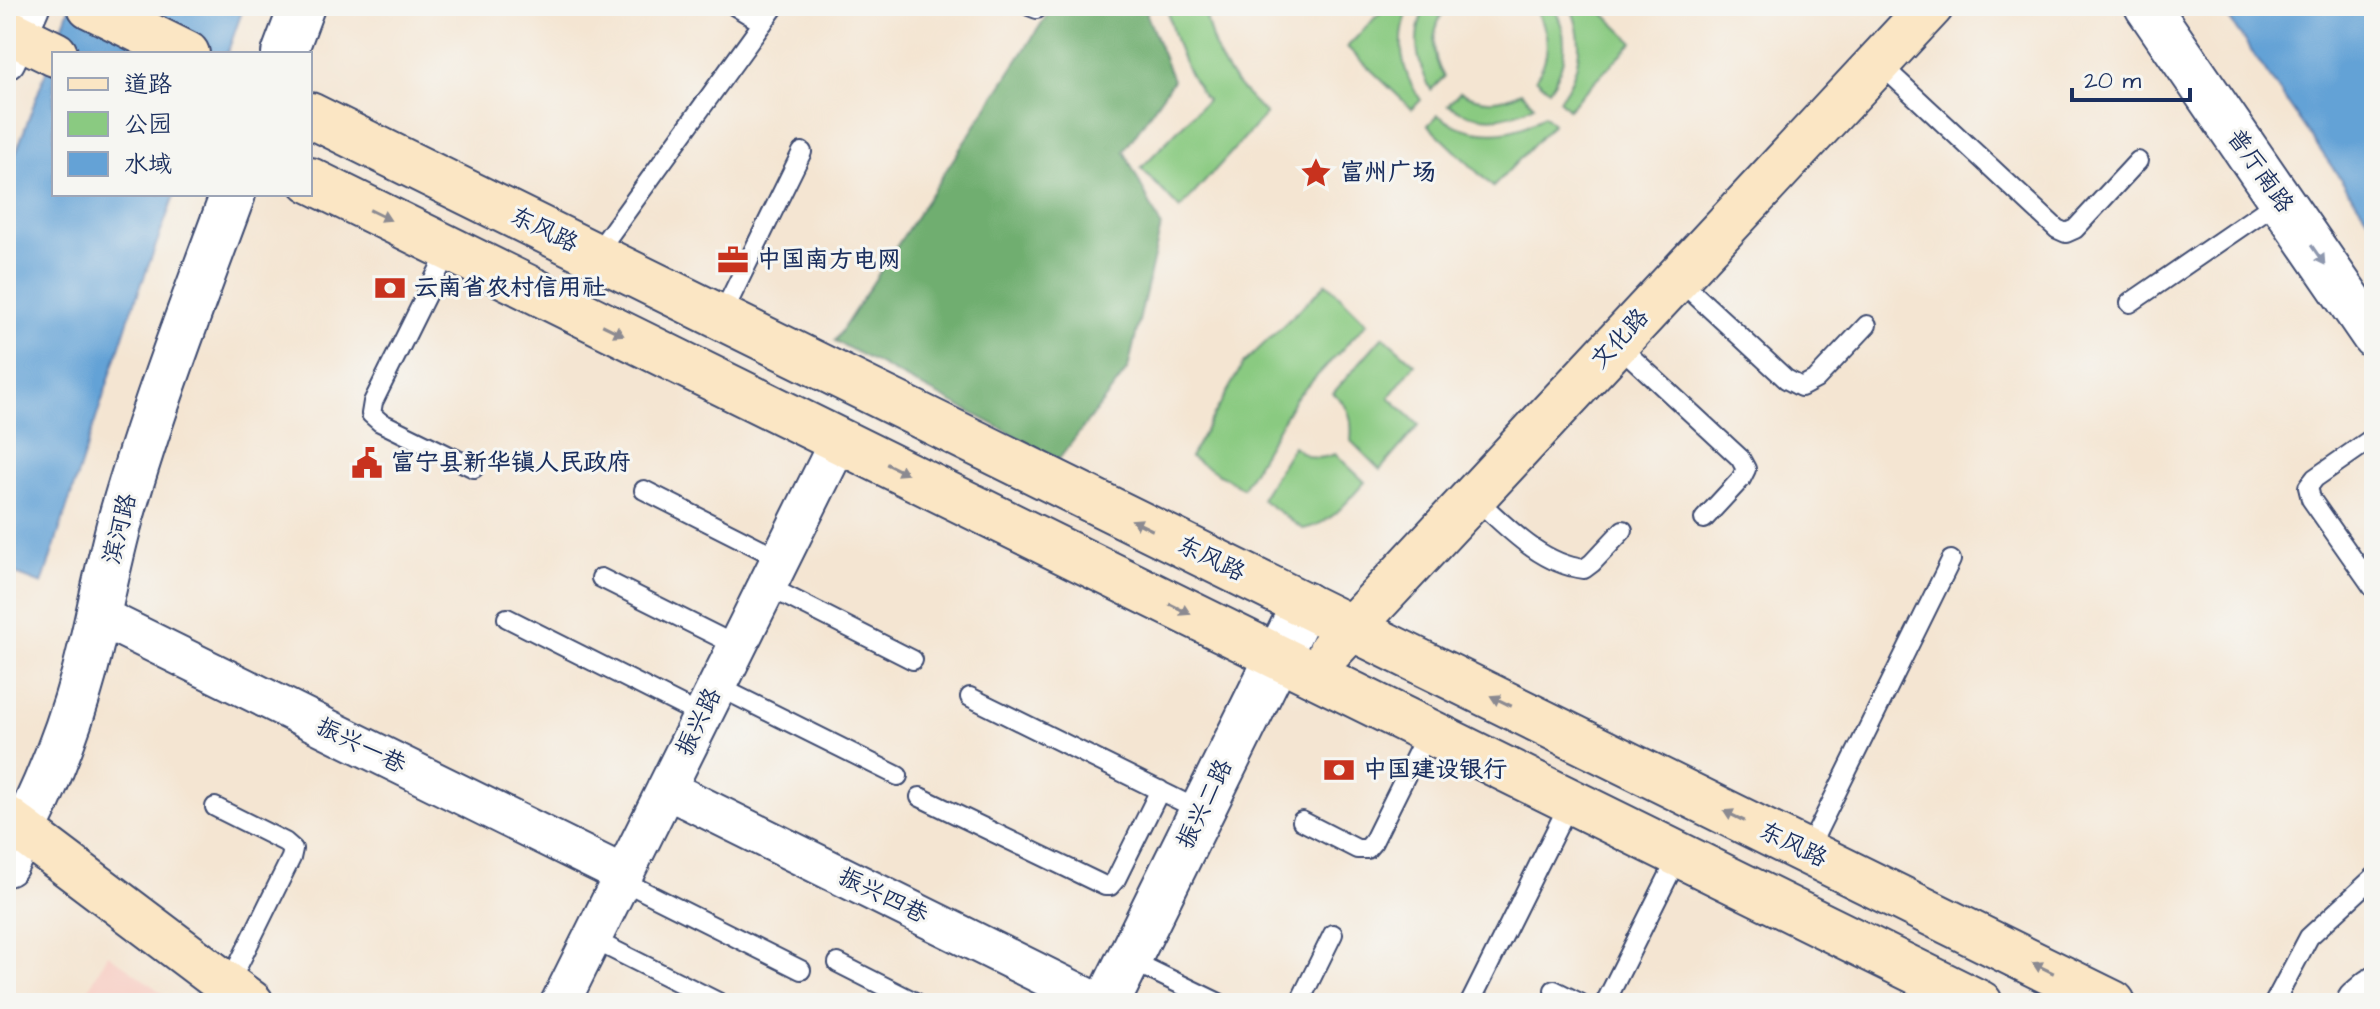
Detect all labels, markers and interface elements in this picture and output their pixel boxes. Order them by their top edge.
legend [52,52,312,196]
scale bar [2072,52,2190,102]
text: 20 m [2084,64,2141,98]
text: 道路 [124,68,172,102]
text: 公园 [124,108,172,142]
street label: 普厅南路 [2219,122,2301,220]
text: 水域 [124,148,172,182]
place icon: 富州广场 [1299,156,1333,190]
place label: 富州广场 [1340,156,1436,190]
street label: 东风路 [504,199,584,261]
one-way arrow [368,208,391,222]
office icon: 中国南方电网 [716,243,750,277]
place label: 中国南方电网 [757,243,901,277]
one-way arrow [2310,244,2325,265]
bank icon: 云南省农村信用社 [373,271,407,305]
place label: 云南省农村信用社 [414,271,606,305]
street label: 文化路 [1583,301,1657,377]
one-way arrow [602,323,625,336]
public building icon: 富宁县新华镇人民政府 [350,446,384,480]
place label: 富宁县新华镇人民政府 [391,446,631,480]
one-way arrow [885,462,908,476]
street label: 滨河路 [95,490,145,568]
one-way arrow [1131,518,1154,531]
street label: 东风路 [1171,528,1251,590]
one-way arrow [1169,602,1192,616]
street label: 振兴路 [668,682,730,762]
one-way arrow [1489,695,1512,708]
street label: 振兴一巷 [310,710,412,782]
street label: 振兴二路 [1169,753,1241,855]
bank icon: 中国建设银行 [1322,753,1356,787]
place label: 中国建设银行 [1363,753,1507,787]
one-way arrow [1723,809,1746,823]
street label: 东风路 [1753,814,1833,876]
street label: 振兴四巷 [832,860,934,932]
one-way arrow [2031,962,2054,975]

